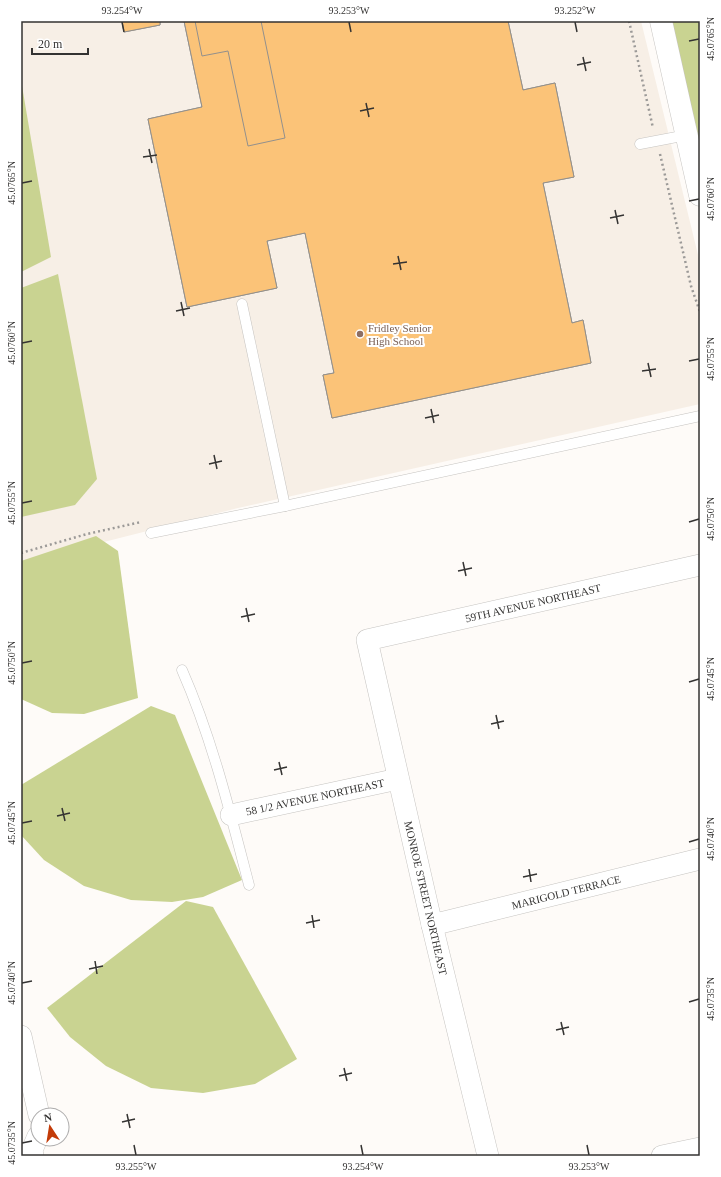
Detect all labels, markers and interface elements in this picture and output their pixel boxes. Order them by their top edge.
text: 93.254°W [102,5,143,16]
text: 93.253°W [329,5,370,16]
text: 93.252°W [555,5,596,16]
text: 45.0765°N [705,17,716,61]
scale bar [32,30,88,56]
text: 20 m [38,37,63,51]
text: 45.0765°N [6,161,17,205]
text: 45.0760°N [705,177,716,221]
text: 45.0760°N [6,321,17,365]
place label: Fridley Senior High School [368,322,432,347]
marker: Fridley Senior High School [355,329,365,339]
text: 45.0755°N [705,337,716,381]
text: 45.0755°N [6,481,17,525]
text: 45.0750°N [705,497,716,541]
street label: 59TH AVENUE NORTHEAST [464,581,602,624]
text: 45.0750°N [6,641,17,685]
text: 45.0745°N [705,657,716,701]
street label: 58 1/2 AVENUE NORTHEAST [245,776,386,818]
text: 45.0745°N [6,801,17,845]
text: 45.0740°N [705,817,716,861]
street label: MONROE STREET NORTHEAST [402,820,450,977]
street label: MARIGOLD TERRACE [510,873,622,911]
text: 45.0740°N [6,961,17,1005]
text: 45.0735°N [705,977,716,1021]
north arrow [30,1107,70,1147]
text: N [43,1111,53,1124]
text: 45.0735°N [6,1121,17,1165]
text: 93.255°W [116,1161,157,1172]
text: 93.254°W [343,1161,384,1172]
text: 93.253°W [569,1161,610,1172]

